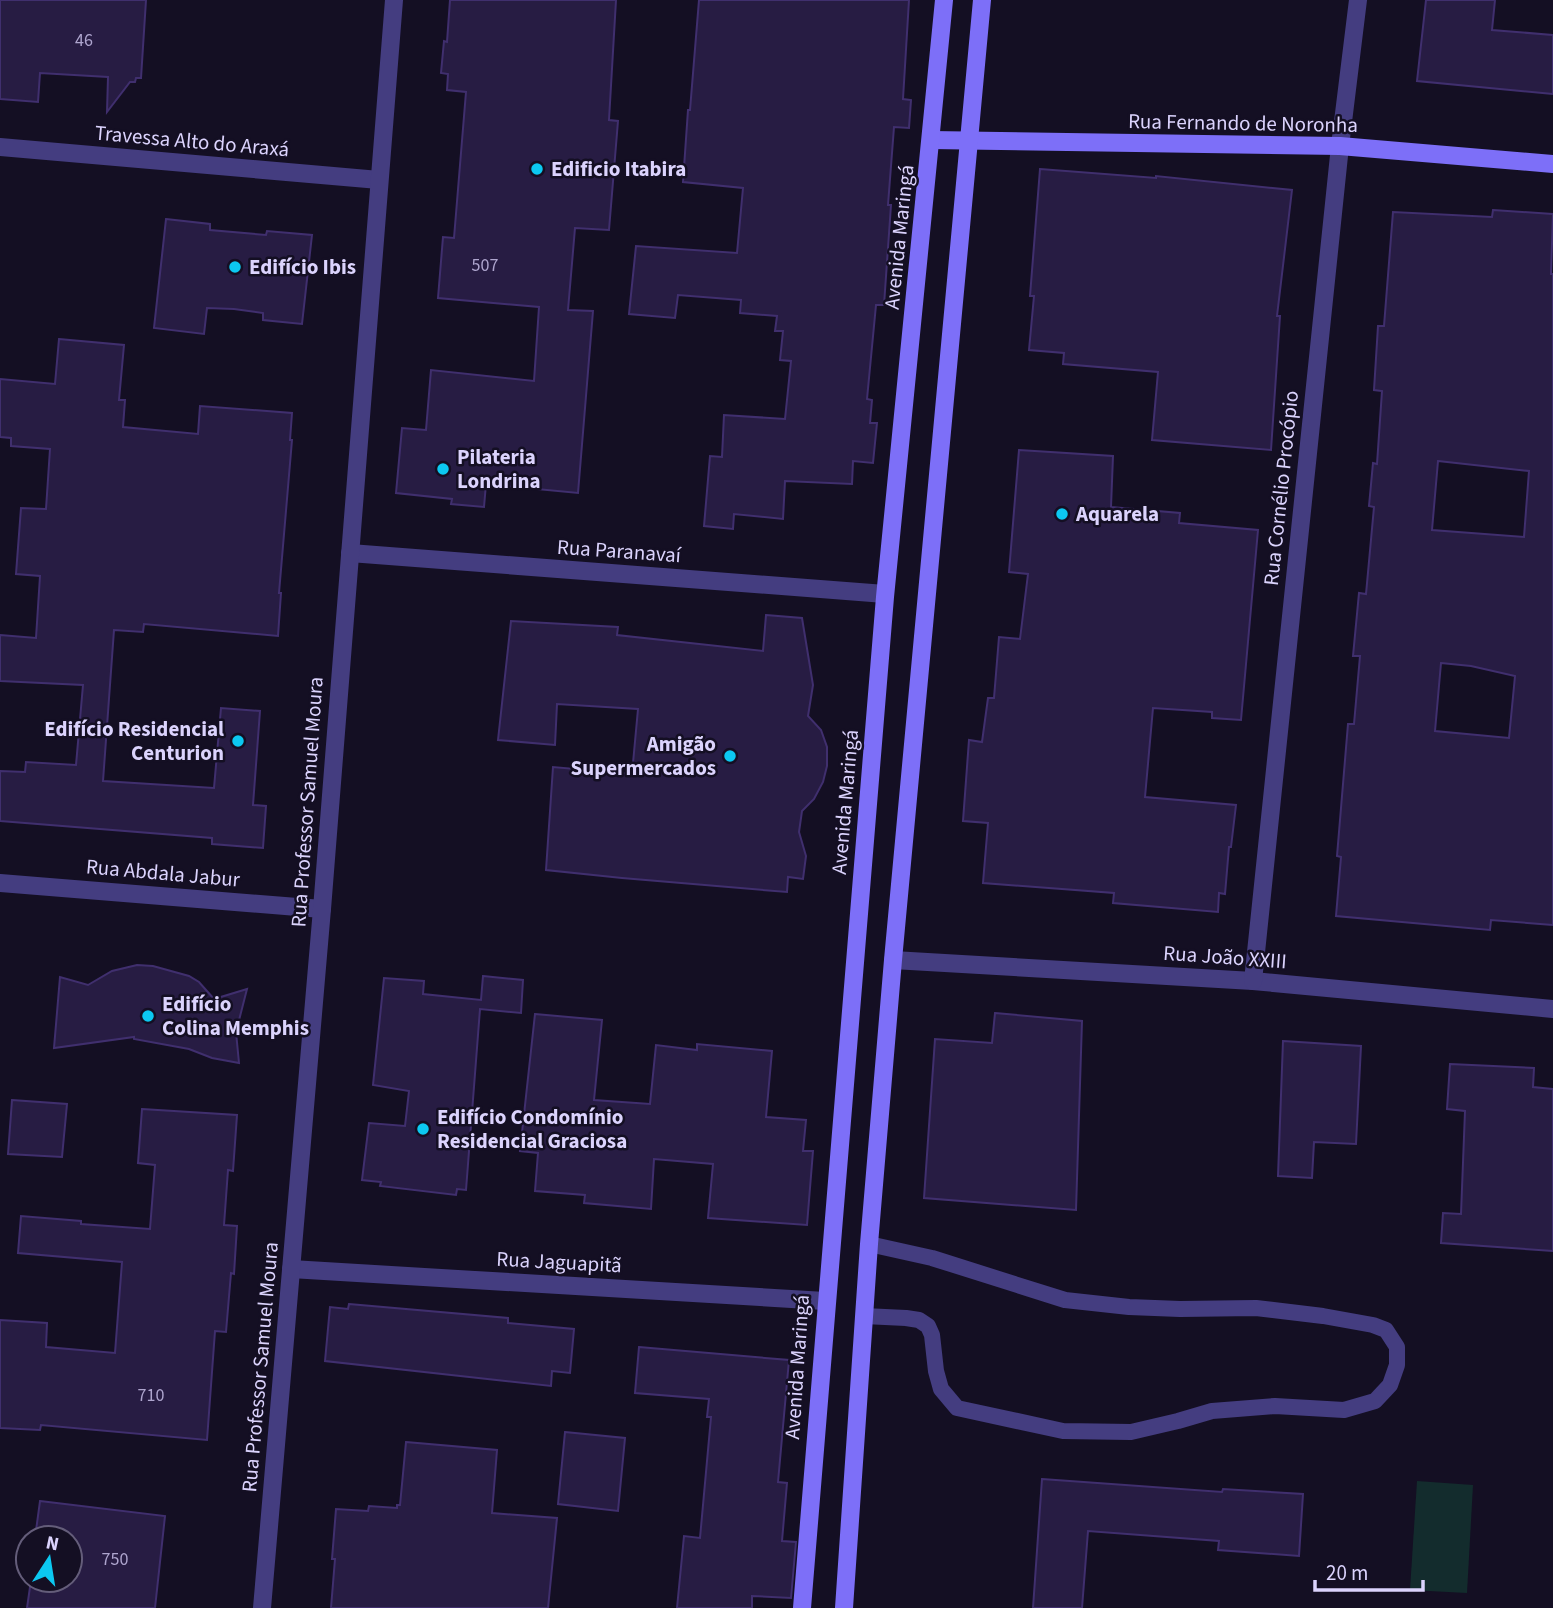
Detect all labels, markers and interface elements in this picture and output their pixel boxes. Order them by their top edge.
house number: 46 [75,28,93,53]
street label: Rua Fernando de Noronha [1128,106,1358,140]
street label: Travessa Alto do Araxá [94,118,290,164]
place label: Edificio Itabira [551,154,686,184]
marker: Edificio Itabira [529,161,545,177]
street label: Avenida Maringá [876,163,922,311]
place label: Edifício Ibis [249,252,356,282]
house number: 507 [472,253,498,278]
marker: Edifício Ibis [227,259,243,275]
street label: Rua Cornélio Procópio [1256,389,1306,587]
place label: Pilateria Londrina [457,442,541,496]
marker: Pilateria Londrina [435,461,451,477]
place label: Aquarela [1075,499,1159,529]
marker: Aquarela [1054,506,1070,522]
street label: Rua Paranavaí [556,532,683,570]
street label: Rua Professor Samuel Moura [283,676,331,928]
place label: Edifício Residencial Centurion [44,714,224,768]
street label: Avenida Maringá [824,728,866,876]
place label: Amigão Supermercados [571,729,716,783]
marker: Edifício Residencial Centurion [230,733,246,749]
marker: Amigão Supermercados [722,748,738,764]
street label: Rua Abdala Jabur [85,851,242,895]
street label: Rua João XXIII [1162,938,1288,976]
place label: Edifício Colina Memphis [162,989,309,1043]
marker: Edifício Colina Memphis [140,1008,156,1024]
place label: Edifício Condomínio Residencial Graciosa [437,1102,627,1156]
marker: Edifício Condomínio Residencial Graciosa [415,1121,431,1137]
street label: Rua Professor Samuel Moura [234,1241,286,1493]
street label: Rua Jaguapitã [496,1244,622,1280]
street label: Avenida Maringá [777,1294,817,1440]
house number: 710 [138,1383,164,1408]
north arrow [14,1524,84,1594]
text: N [43,1529,61,1558]
house number: 750 [102,1547,128,1572]
scale bar [1315,1548,1424,1592]
text: 20 m [1326,1558,1368,1588]

